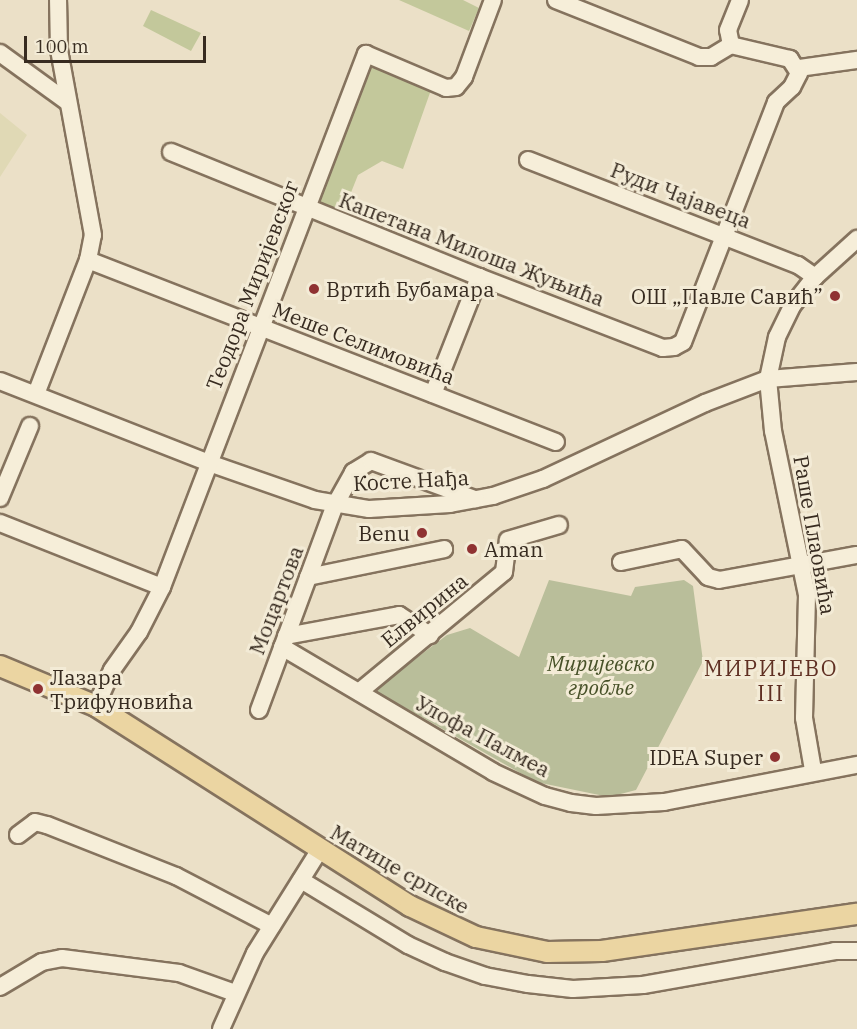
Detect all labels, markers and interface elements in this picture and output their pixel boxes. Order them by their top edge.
scale bar [27,24,208,62]
text: 100 m [35,35,89,58]
street label: Руди Чајавеца [607,157,755,233]
street label: Теодора Миријевског [200,177,304,393]
street label: Капетана Милоша Жуњића [336,187,608,311]
place label: Вртић Бубамара [326,276,495,302]
marker: Вртић Бубамара [307,282,321,296]
place label: ОШ „Павле Савић” [631,283,823,309]
marker: ОШ „Павле Савић” [828,289,842,303]
street label: Меше Селимовића [269,297,459,389]
street label: Раше Плаовића [789,453,841,617]
street label: Косте Нађа [352,464,470,496]
place label: Benu [358,520,410,546]
marker: Benu [415,526,429,540]
place label: Aman [484,536,543,562]
street label: Моцартова [244,542,308,658]
marker: Aman [465,542,479,556]
street label: Елвирина [376,568,472,652]
park label: Миријевско гробље [547,650,655,700]
district label: МИРИЈЕВО III [704,654,838,706]
place label: Лазара Трифуновића [50,664,193,714]
marker: Лазара Трифуновића [31,682,45,696]
street label: Улофа Палмеа [411,690,555,782]
place label: IDEA Super [649,744,763,770]
marker: IDEA Super [768,750,782,764]
street label: Матице српске [326,819,474,919]

